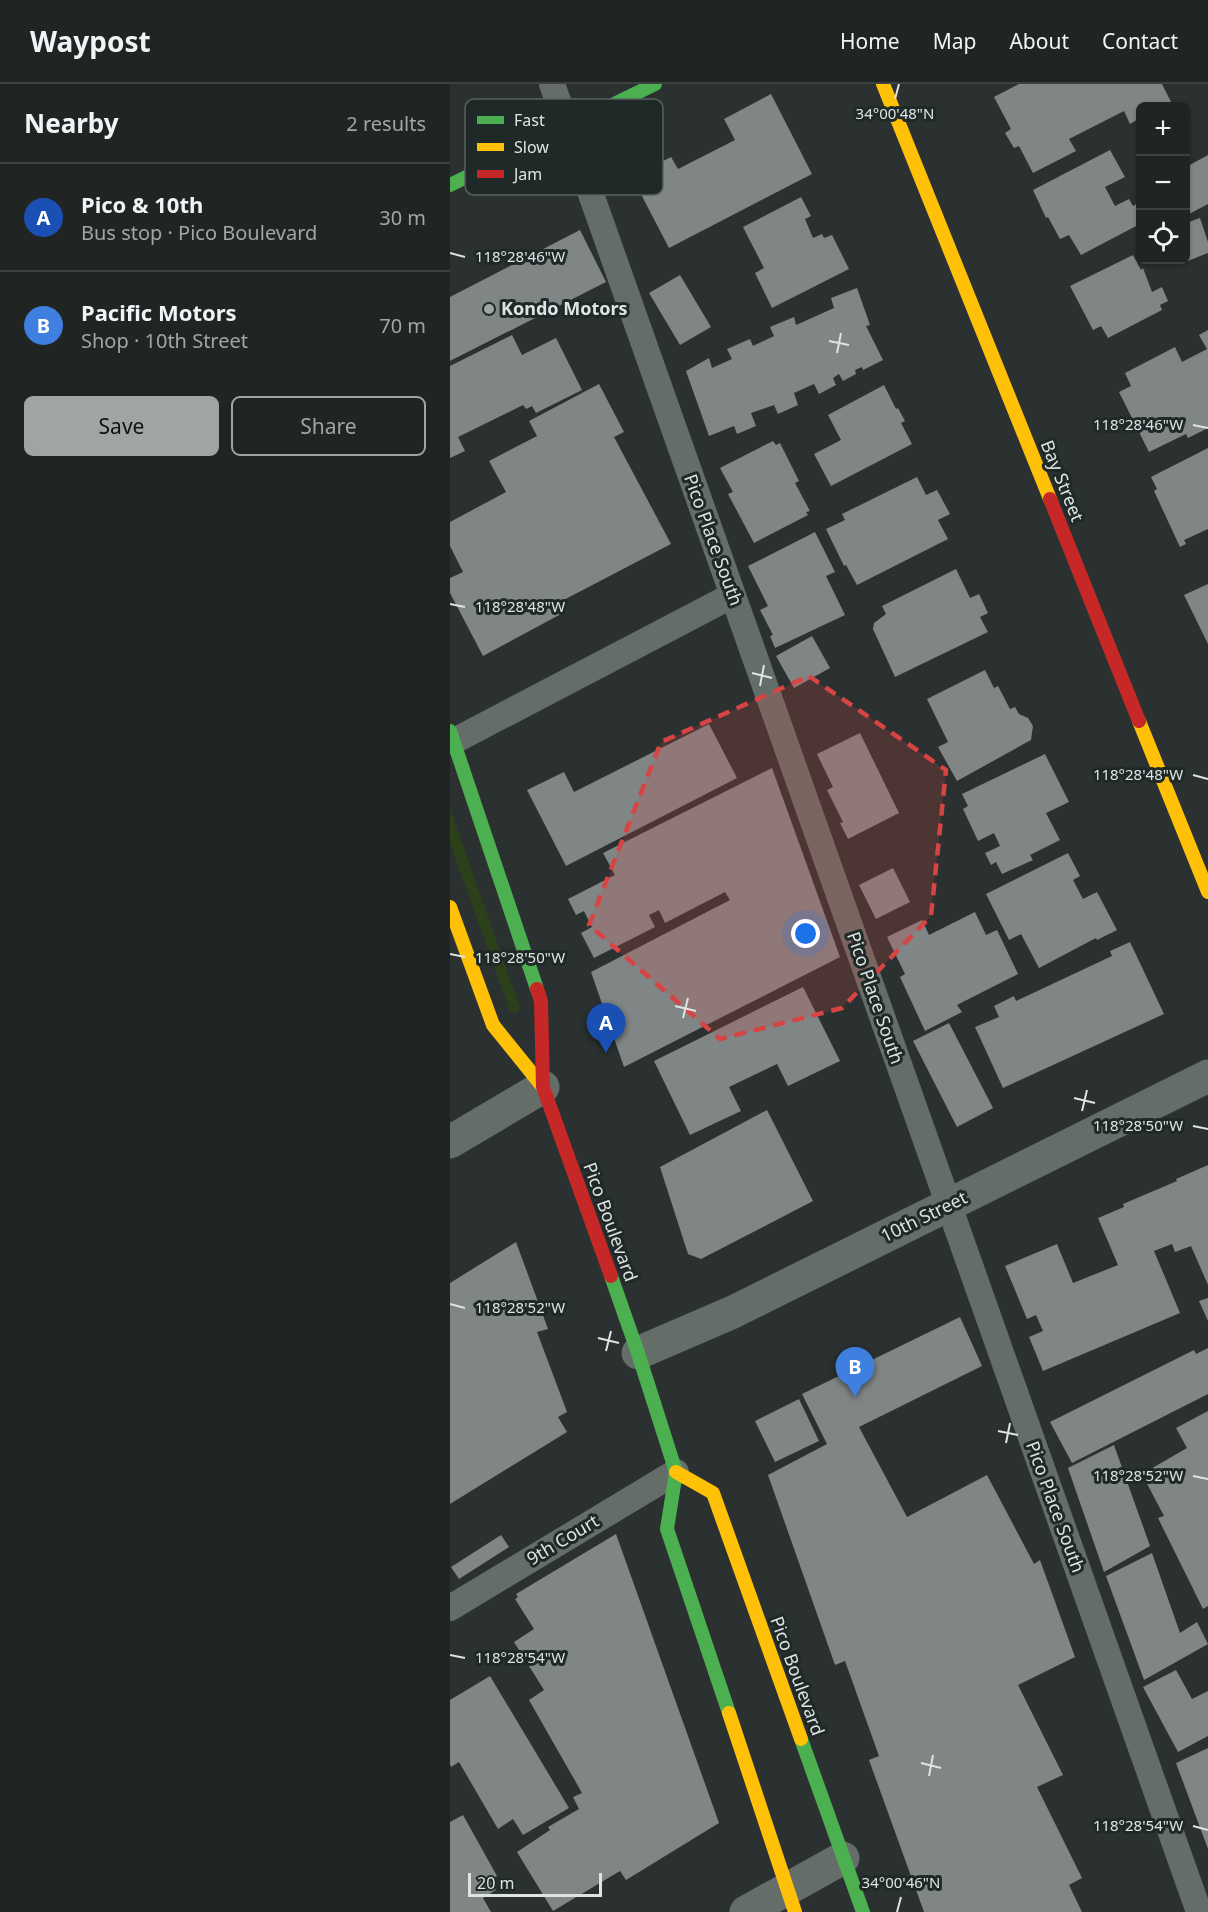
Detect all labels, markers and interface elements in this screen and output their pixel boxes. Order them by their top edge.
text: Waypost [30,22,151,60]
text: Home [840,27,900,55]
text: Map [933,27,976,55]
text: About [1009,27,1069,55]
text: Contact [1102,27,1178,55]
legend [465,99,663,195]
map controls [1136,102,1190,264]
button: + [1136,102,1190,156]
text: 34°00'48"N [856,103,934,123]
text: Nearby [24,105,119,141]
text: Fast [514,109,545,131]
text: 2 results [346,110,426,137]
text: Slow [514,136,549,158]
button: − [1136,156,1190,210]
text: Jam [512,163,542,185]
text: Pico & 10th [81,189,203,219]
text: A [37,204,50,231]
text: 30 m [379,204,426,231]
button: locate [1136,210,1190,264]
text: Bus stop · Pico Boulevard [81,219,317,246]
text: 118°28'46"W [475,246,565,266]
place label: Kondo Motors [501,296,628,320]
text: Pacific Motors [81,297,237,327]
marker: Kondo Motors [482,302,496,316]
text: B [37,312,50,339]
text: 70 m [379,312,426,339]
text: Shop · 10th Street [81,327,248,354]
button: Save [24,396,219,456]
button: Share [231,396,426,456]
text: 118°28'46"W [1093,414,1183,434]
street label: Bay Street [1036,436,1090,525]
street label: Pico Place South [679,471,749,609]
text: 118°28'48"W [475,596,565,616]
text: 118°28'48"W [1093,764,1183,784]
your location [791,919,820,948]
street label: Pico Place South [842,928,910,1067]
text: 118°28'50"W [475,947,565,967]
pin: A [586,1004,626,1053]
text: 118°28'50"W [1093,1115,1183,1135]
street label: Pico Boulevard [578,1159,644,1285]
street label: 10th Street [876,1185,971,1247]
text: 118°28'52"W [475,1297,565,1317]
pin: B [836,1348,874,1397]
street label: Pico Place South [1021,1438,1091,1576]
text: 118°28'52"W [1093,1465,1183,1485]
street label: 9th Court [522,1508,603,1570]
street label: Pico Boulevard [765,1613,831,1739]
text: 118°28'54"W [475,1647,565,1667]
text: 118°28'54"W [1093,1815,1183,1835]
scale bar [468,1870,602,1898]
text: 20 m [477,1872,514,1894]
text: 34°00'46"N [862,1872,940,1892]

